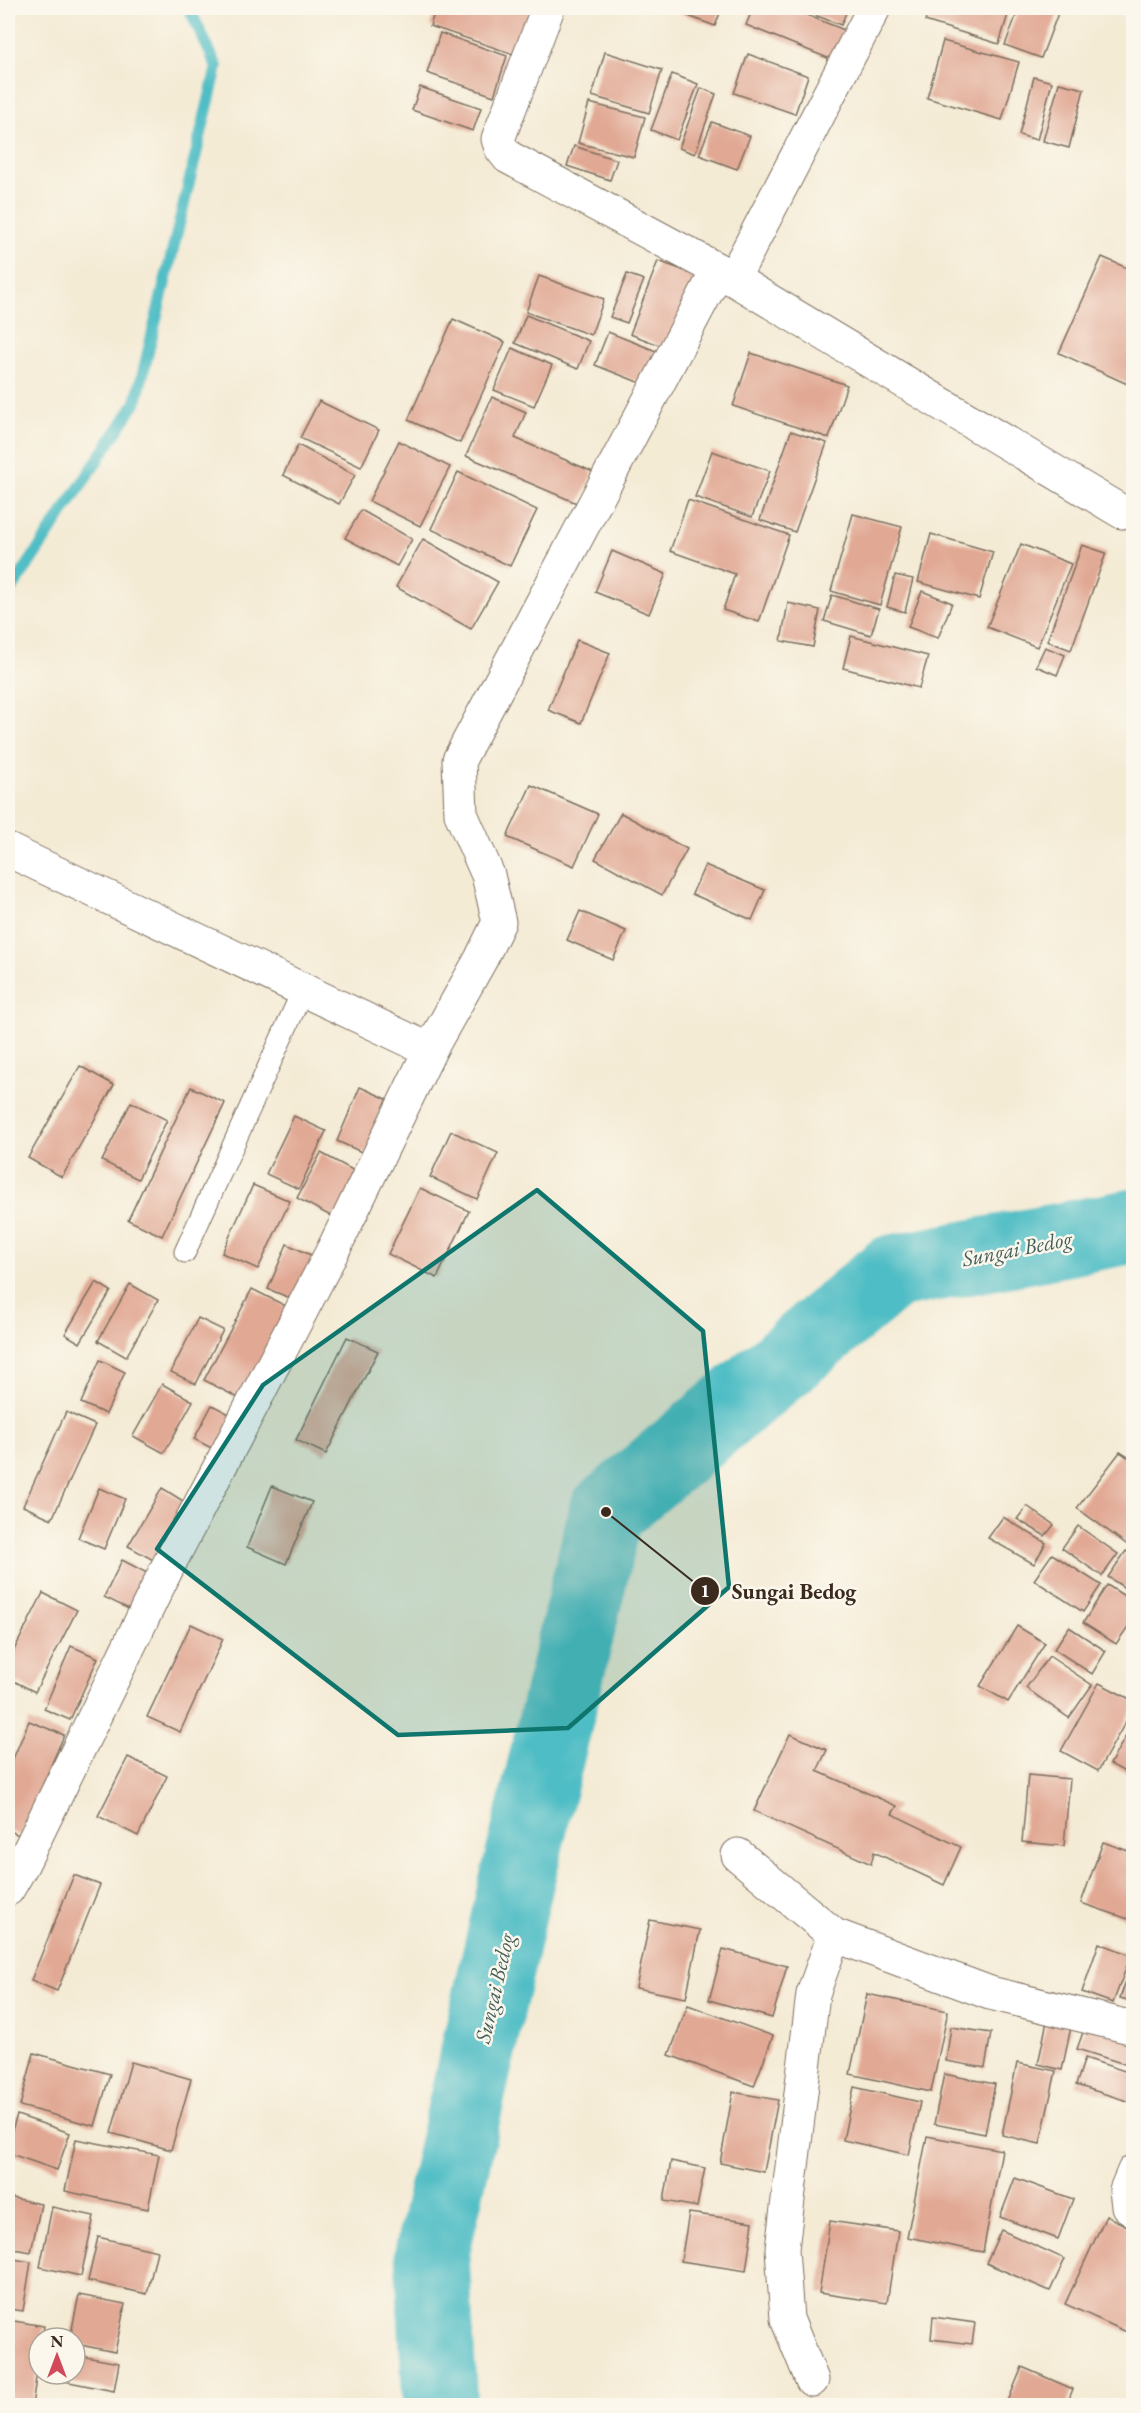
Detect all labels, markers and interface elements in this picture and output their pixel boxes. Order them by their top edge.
water label: Sungai Bedog [959,1223,1075,1274]
callout: Sungai Bedog [690,1571,868,1611]
text: Sungai Bedog [732,1577,857,1606]
text: 1 [700,1579,710,1602]
water label: Sungai Bedog [468,1930,521,2047]
north arrow [27,2326,87,2386]
text: N [51,2331,64,2352]

